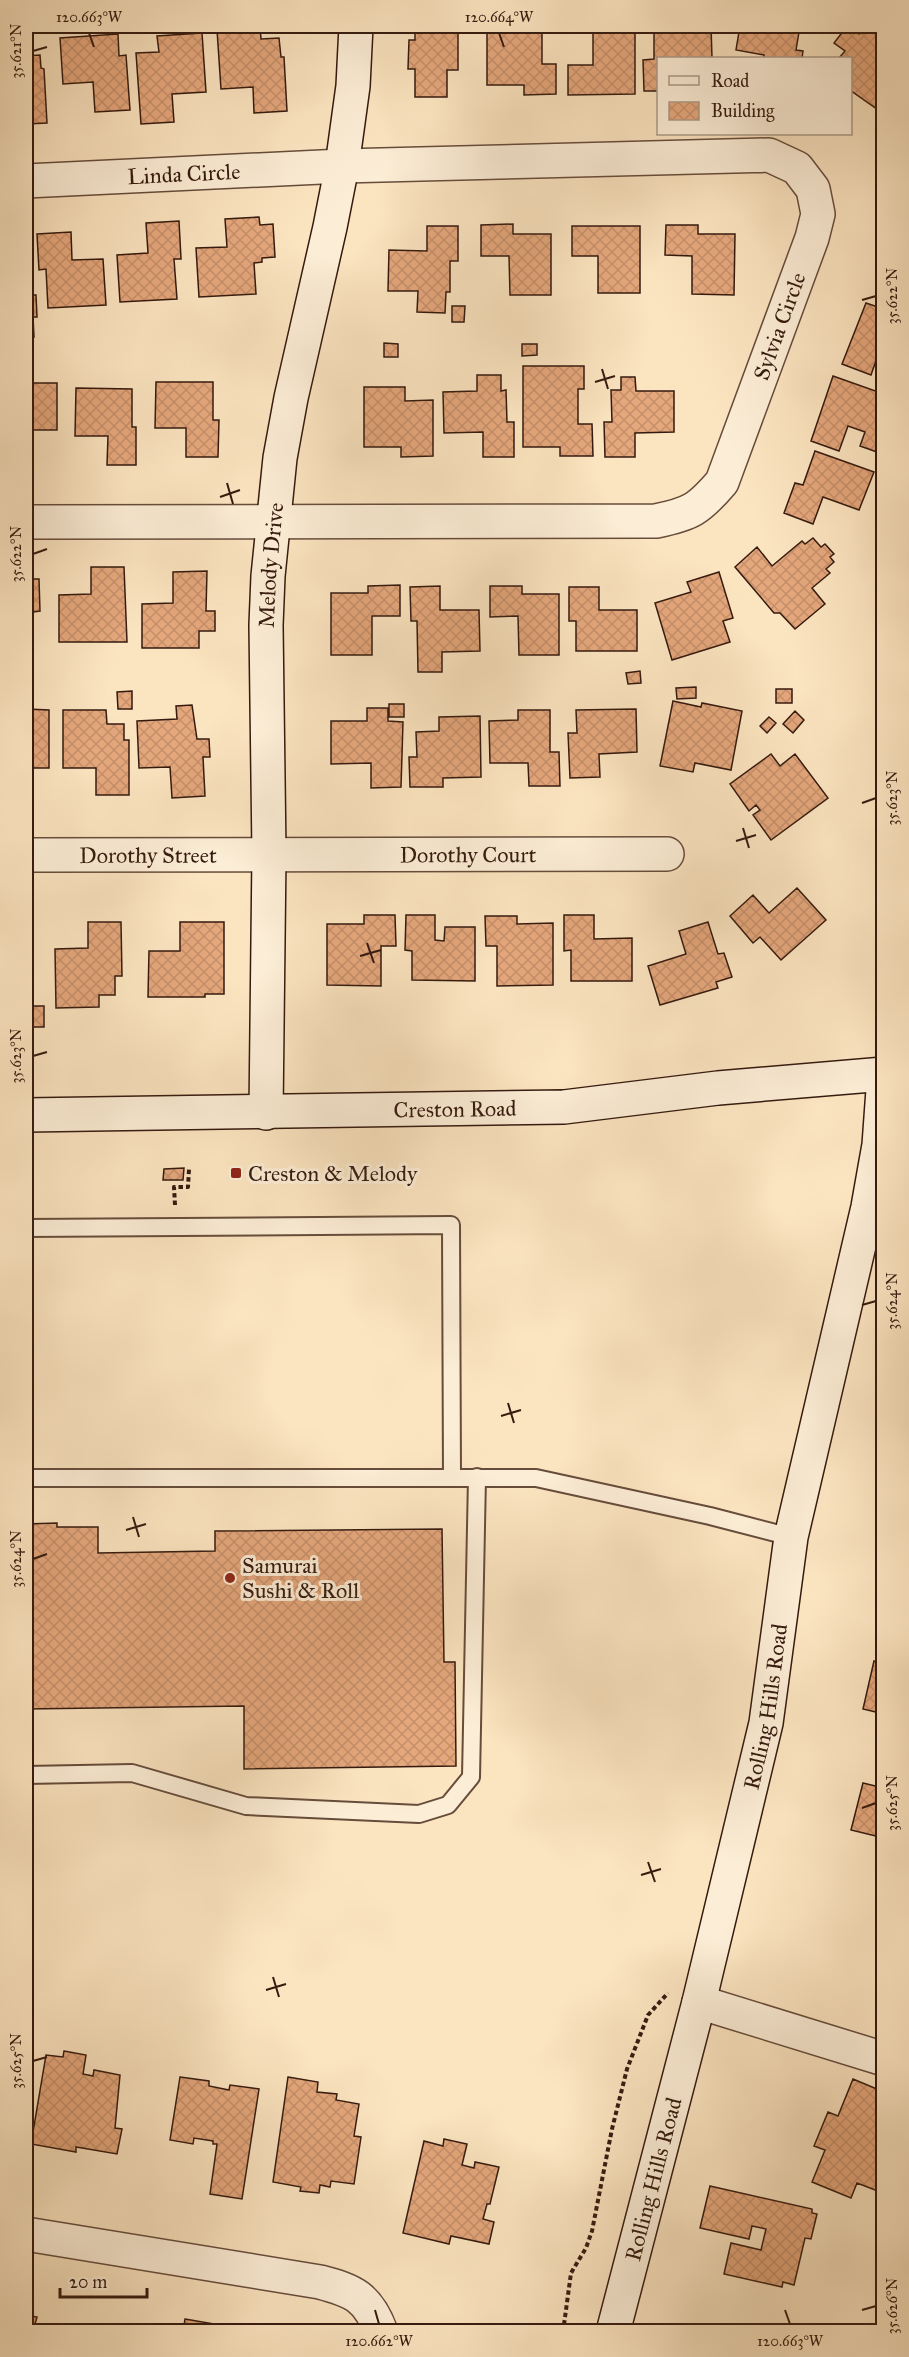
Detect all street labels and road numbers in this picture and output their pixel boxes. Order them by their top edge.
street label: Linda Circle [127,158,241,190]
street label: Sylvia Circle [748,269,811,384]
street label: Melody Drive [253,501,289,628]
street label: Dorothy Court [400,841,537,868]
street label: Dorothy Street [79,842,217,869]
street label: Creston Road [393,1095,517,1124]
street label: Rolling Hills Road [737,1622,793,1792]
street label: Rolling Hills Road [619,2095,688,2264]

